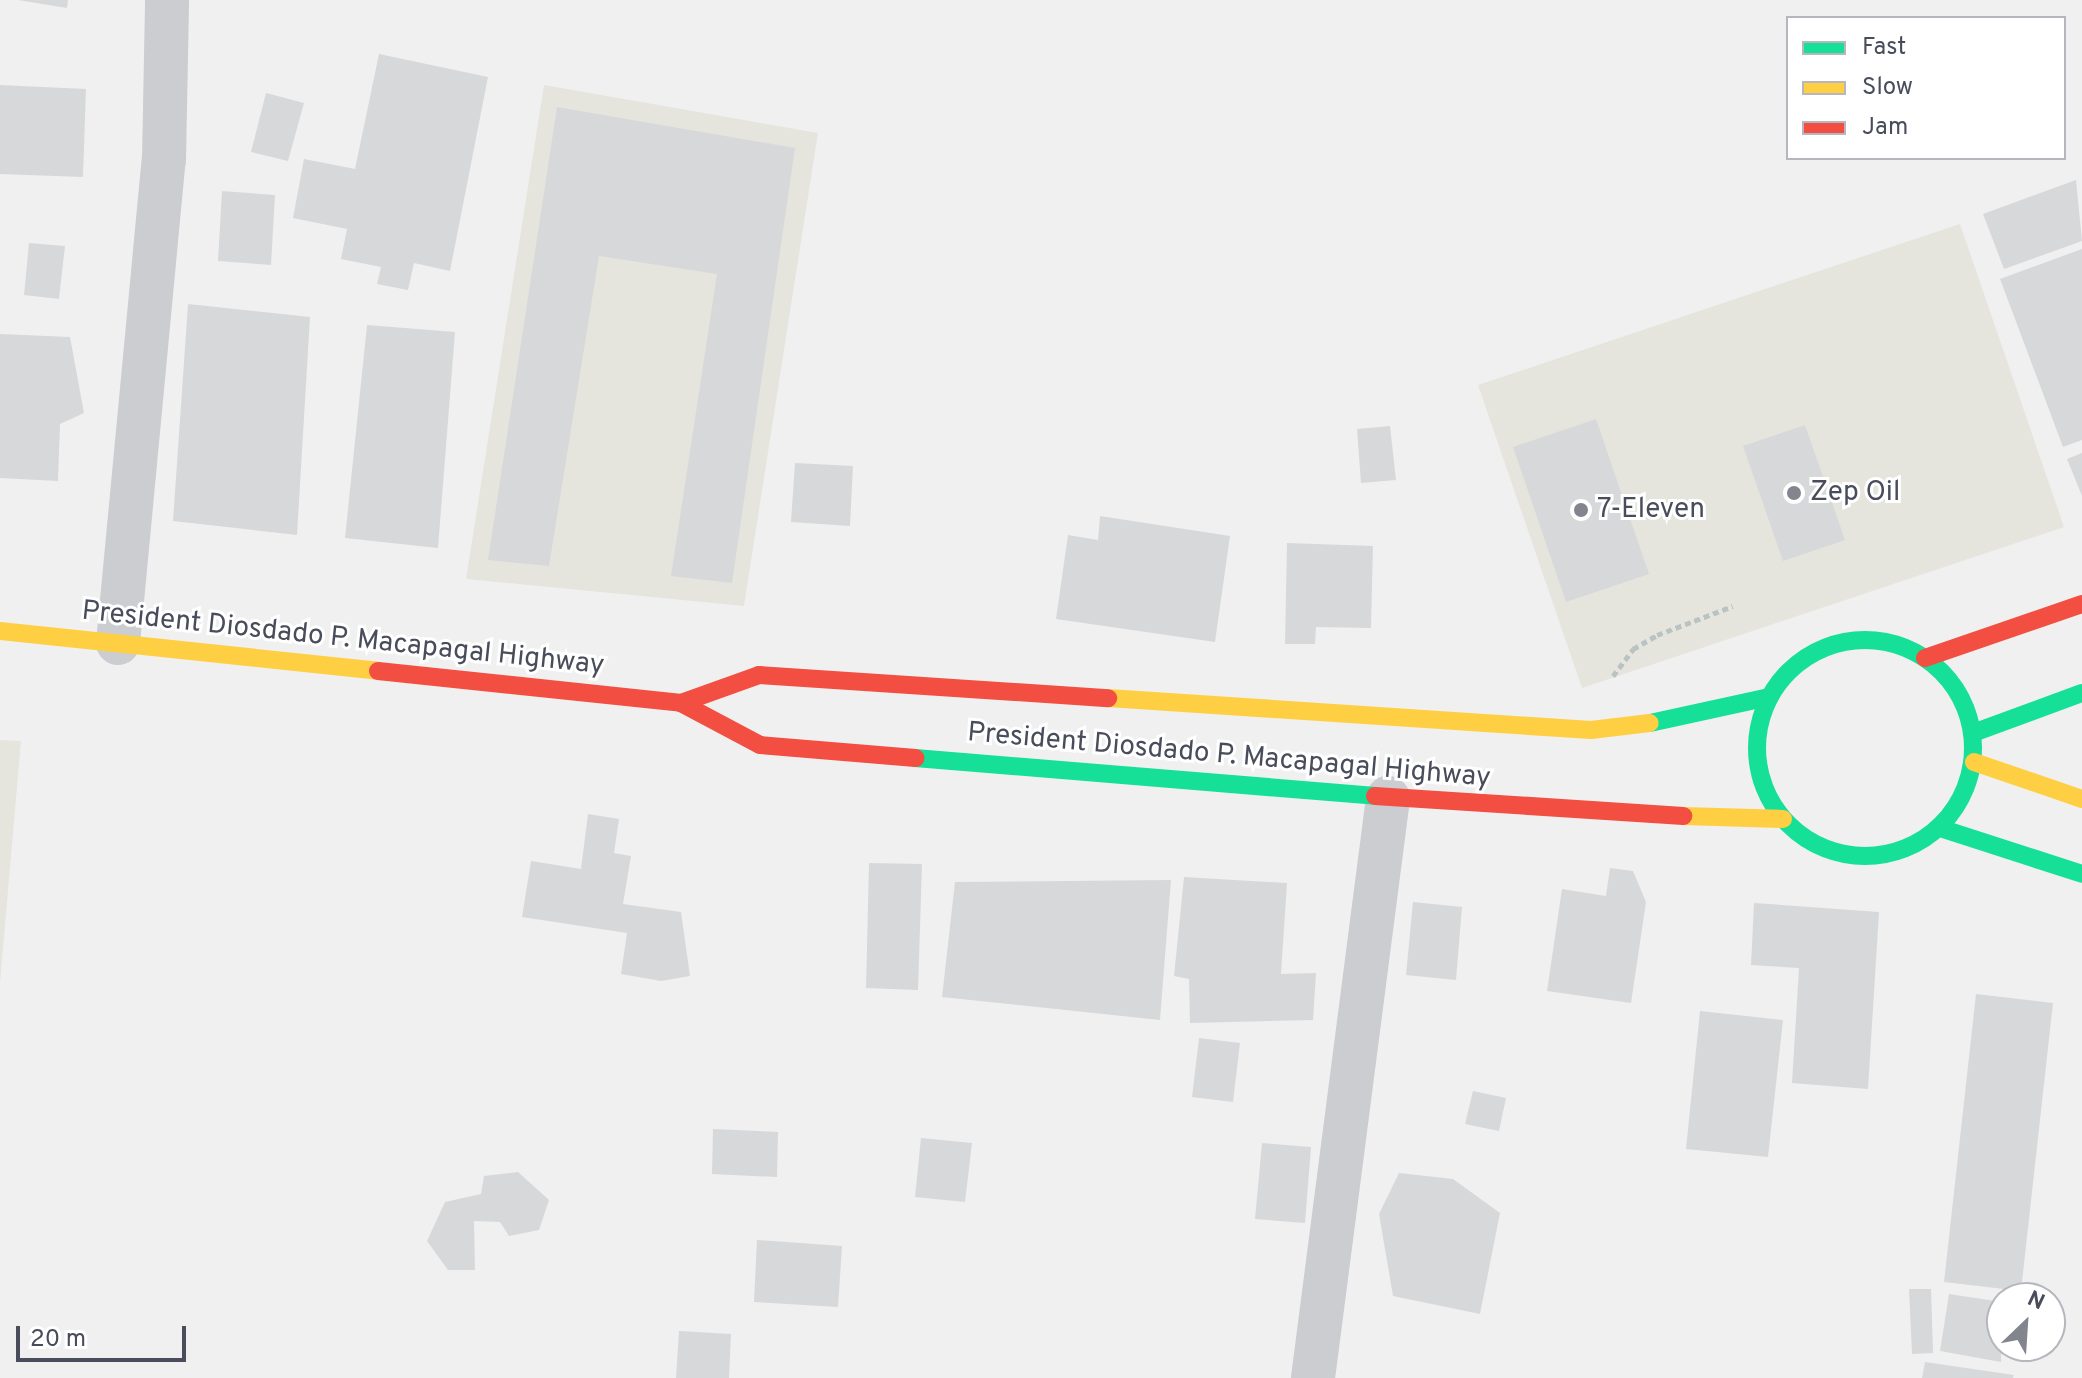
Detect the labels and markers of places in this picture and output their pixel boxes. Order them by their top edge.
place label: Zep Oil [1810,476,1900,510]
marker: Zep Oil [1785,484,1803,502]
place label: 7-Eleven [1597,493,1705,527]
marker: 7-Eleven [1572,501,1590,519]

